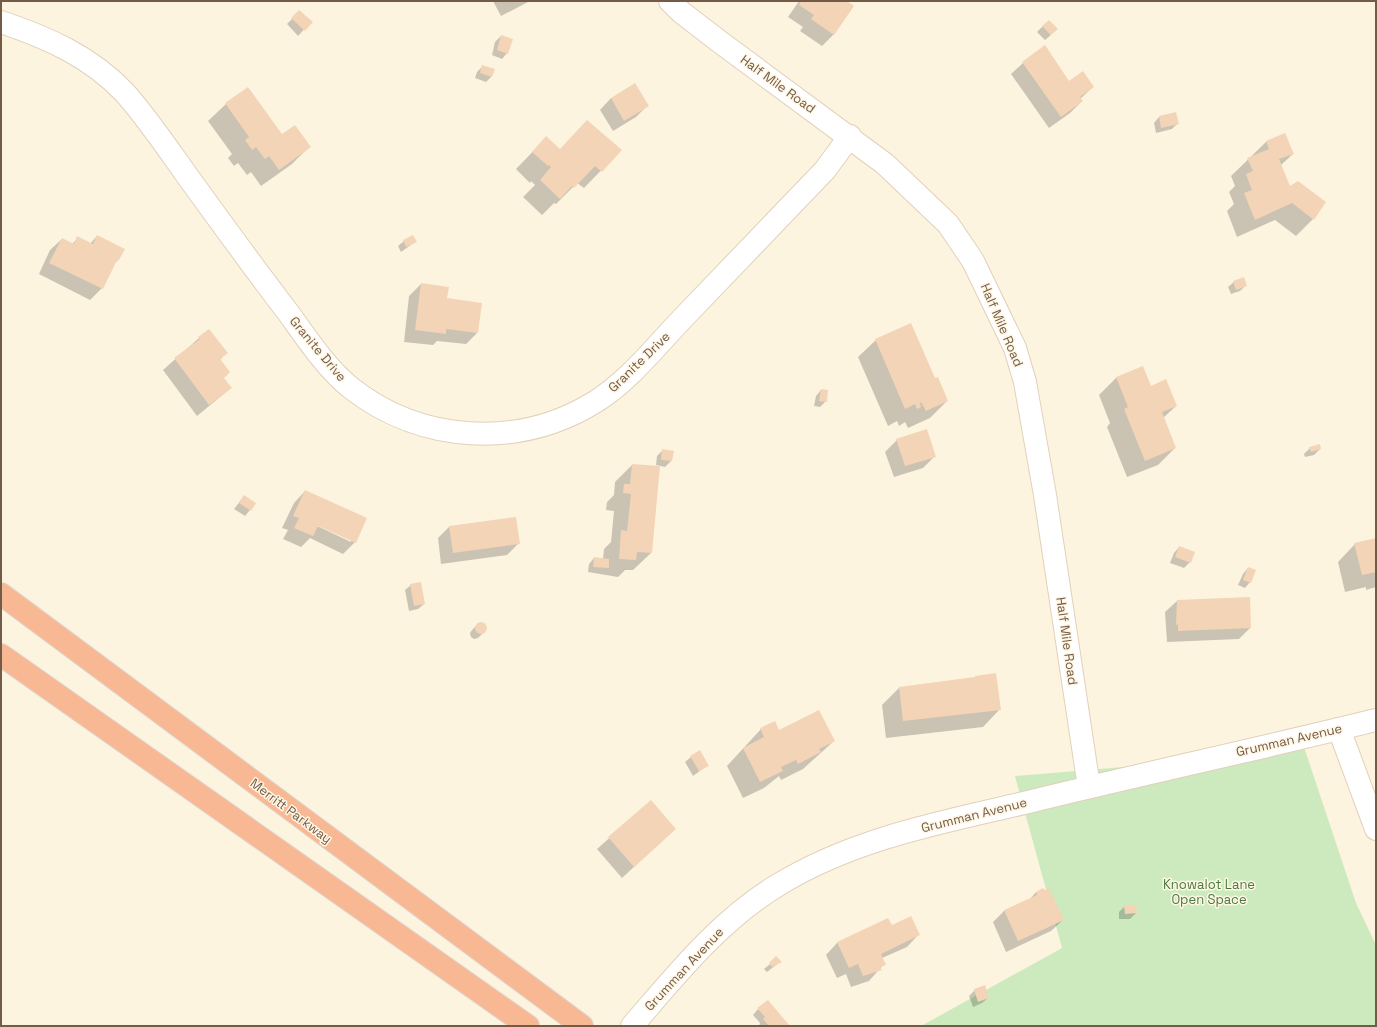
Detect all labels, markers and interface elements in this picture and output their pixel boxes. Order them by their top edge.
street label: Half Mile Road [737,51,819,117]
street label: Half Mile Road [977,281,1027,369]
street label: Granite Drive [286,313,350,385]
street label: Granite Drive [604,328,674,396]
street label: Half Mile Road [1052,596,1082,686]
street label: Grumman Avenue [1234,720,1344,760]
street label: Merritt Parkway [247,775,335,847]
street label: Grumman Avenue [919,794,1029,836]
park label: Knowalot Lane Open Space [1163,876,1255,908]
street label: Grumman Avenue [641,924,727,1014]

